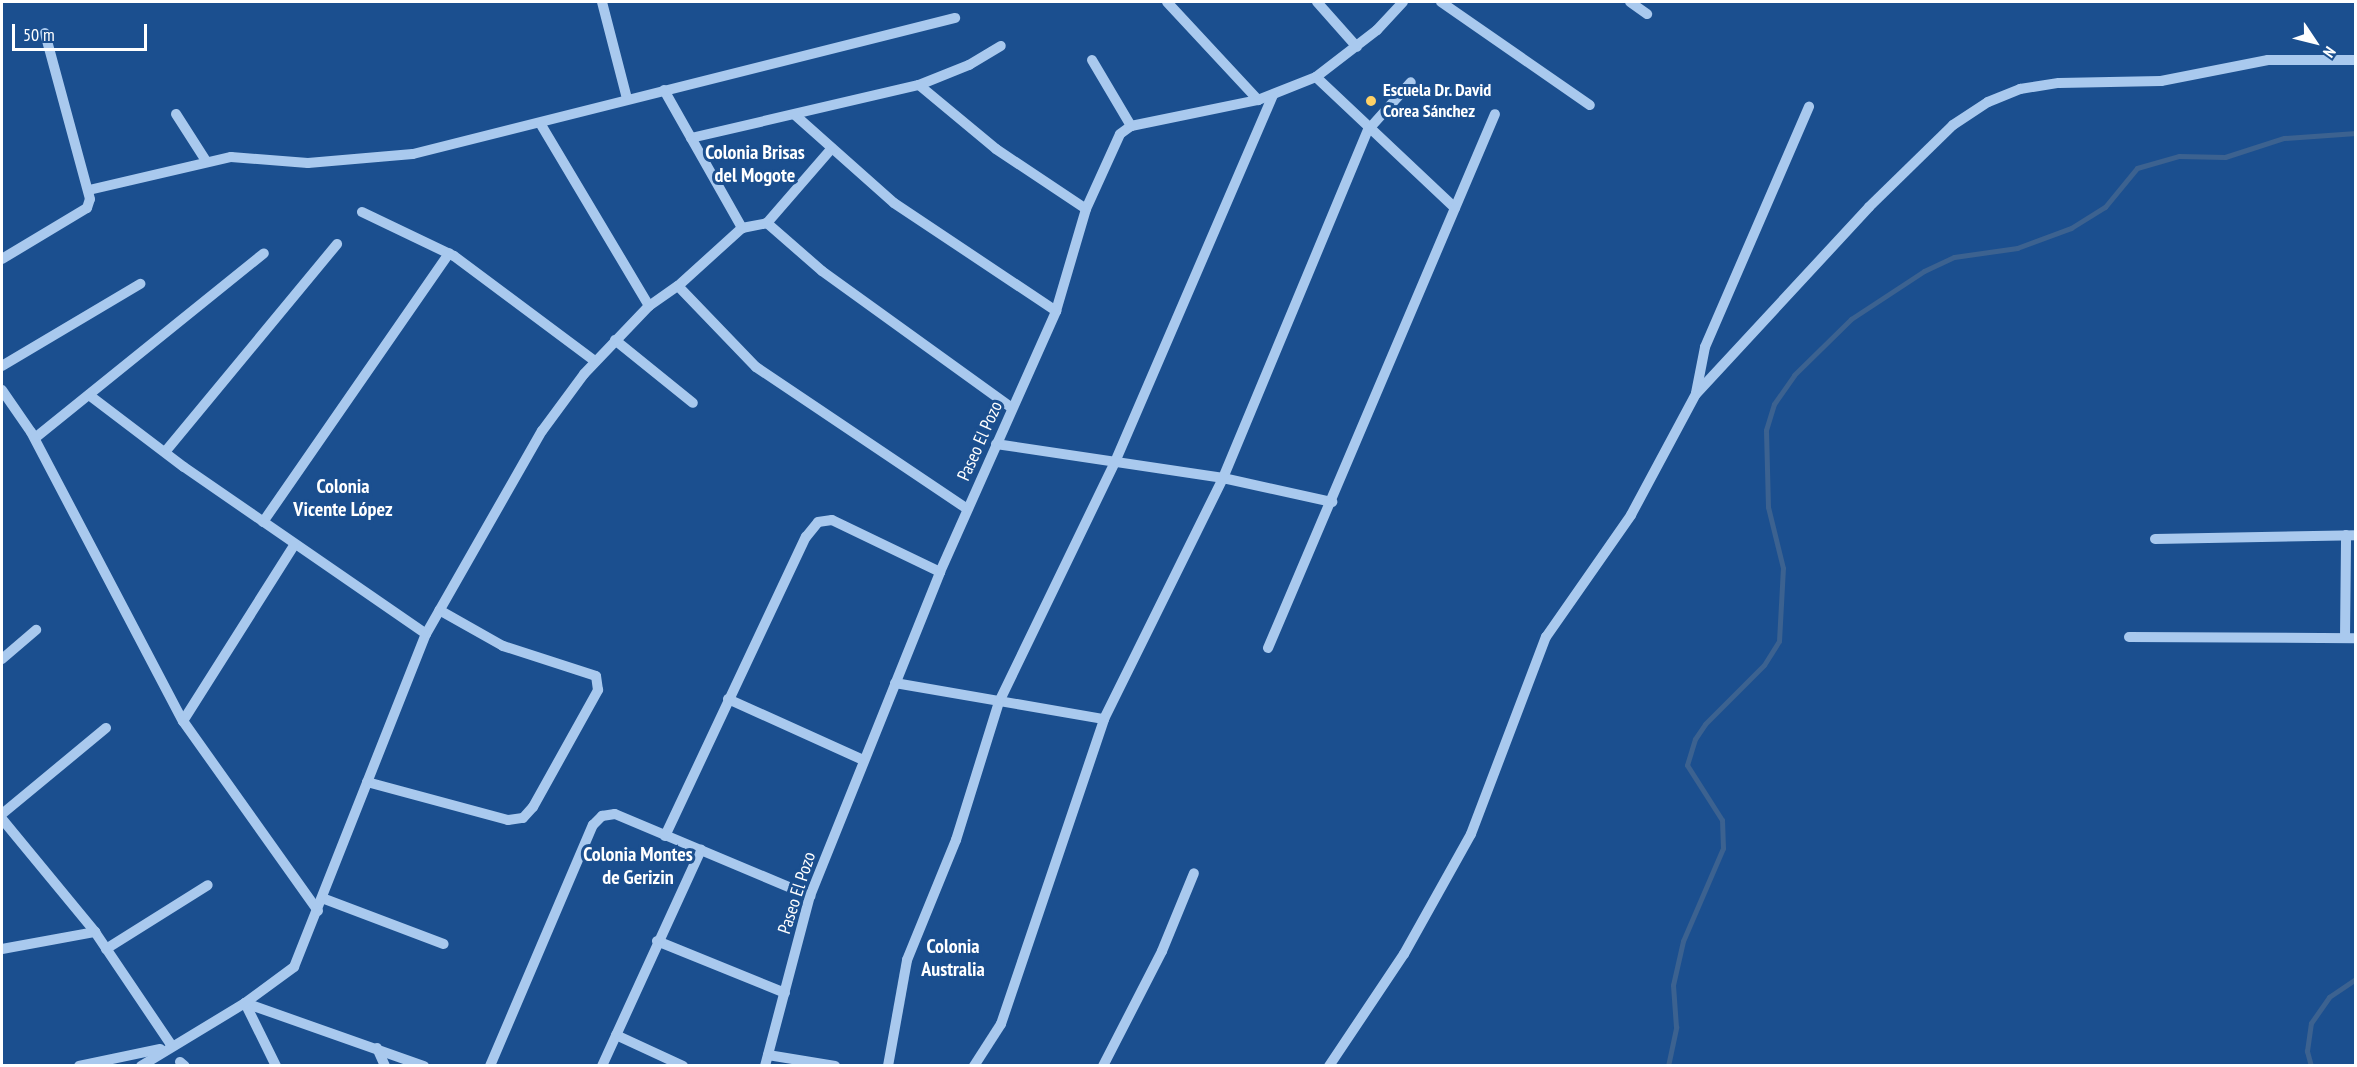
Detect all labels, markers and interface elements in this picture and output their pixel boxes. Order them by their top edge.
scale bar [15,12,150,50]
north arrow [2285,12,2345,72]
text: 50 m [23,23,55,46]
text: N [2319,43,2340,62]
place label: Escuela Dr. David Corea Sánchez [1383,80,1492,122]
marker: Escuela Dr. David Corea Sánchez [1364,94,1378,108]
district label: Colonia Brisas del Mogote [705,140,805,187]
street label: Paseo El Pozo [953,398,1007,484]
district label: Colonia Vicente López [293,475,393,522]
district label: Colonia Montes de Gerizin [583,843,693,890]
street label: Paseo El Pozo [774,849,820,937]
district label: Colonia Australia [921,935,985,982]

